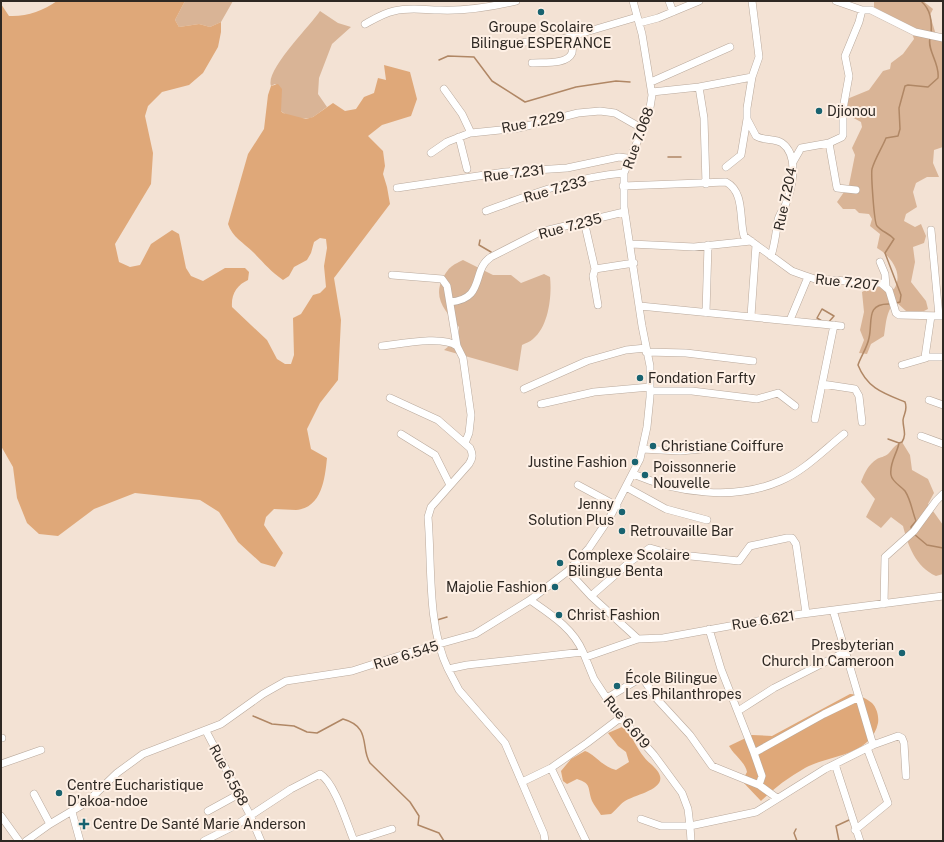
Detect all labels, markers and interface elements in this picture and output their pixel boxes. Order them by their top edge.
marker: Groupe Scolaire Bilingue ESPERANCE [536,7,546,17]
place label: Groupe Scolaire Bilingue ESPERANCE [471,19,611,51]
place label: Djionou [827,103,876,119]
street label: Rue 7.068 [619,105,657,171]
marker: Djionou [814,106,824,116]
street label: Rue 7.229 [500,108,566,136]
street label: Rue 7.231 [482,161,546,185]
street label: Rue 7.204 [770,166,800,232]
street label: Rue 7.233 [522,172,589,206]
street label: Rue 7.235 [537,210,603,242]
street label: Rue 7.207 [814,271,880,293]
place label: Fondation Farfty [648,370,756,386]
marker: Fondation Farfty [635,373,645,383]
place label: Christiane Coiffure [661,438,784,454]
marker: Christiane Coiffure [648,441,658,451]
place label: Justine Fashion [528,454,627,470]
marker: Justine Fashion [630,457,640,467]
place label: Poissonnerie Nouvelle [653,459,736,491]
marker: Poissonnerie Nouvelle [640,470,650,480]
place label: Jenny Solution Plus [528,496,614,528]
marker: Jenny Solution Plus [617,507,627,517]
place label: Retrouvaille Bar [630,523,734,539]
marker: Retrouvaille Bar [617,526,627,536]
place label: Complexe Scolaire Bilingue Benta [568,547,690,579]
marker: Complexe Scolaire Bilingue Benta [555,558,565,568]
place label: Majolie Fashion [446,579,547,595]
marker: Majolie Fashion [550,582,560,592]
place label: Christ Fashion [567,607,660,623]
street label: Rue 6.621 [730,607,796,633]
marker: Christ Fashion [554,610,564,620]
place label: Presbyterian Church In Cameroon [762,637,894,669]
street label: Rue 6.545 [372,638,441,672]
marker: Presbyterian Church In Cameroon [897,648,907,658]
place label: École Bilingue Les Philanthropes [625,669,741,702]
marker: École Bilingue Les Philanthropes [612,681,622,691]
street label: Rue 6.619 [600,692,654,752]
street label: Rue 6.568 [206,742,252,808]
place label: Centre Eucharistique D'akoa-ndoe [67,777,204,809]
marker: Centre Eucharistique D'akoa-ndoe [54,788,64,798]
place label: Centre De Santé Marie Anderson [93,816,306,832]
marker: Centre De Santé Marie Anderson [78,818,90,830]

